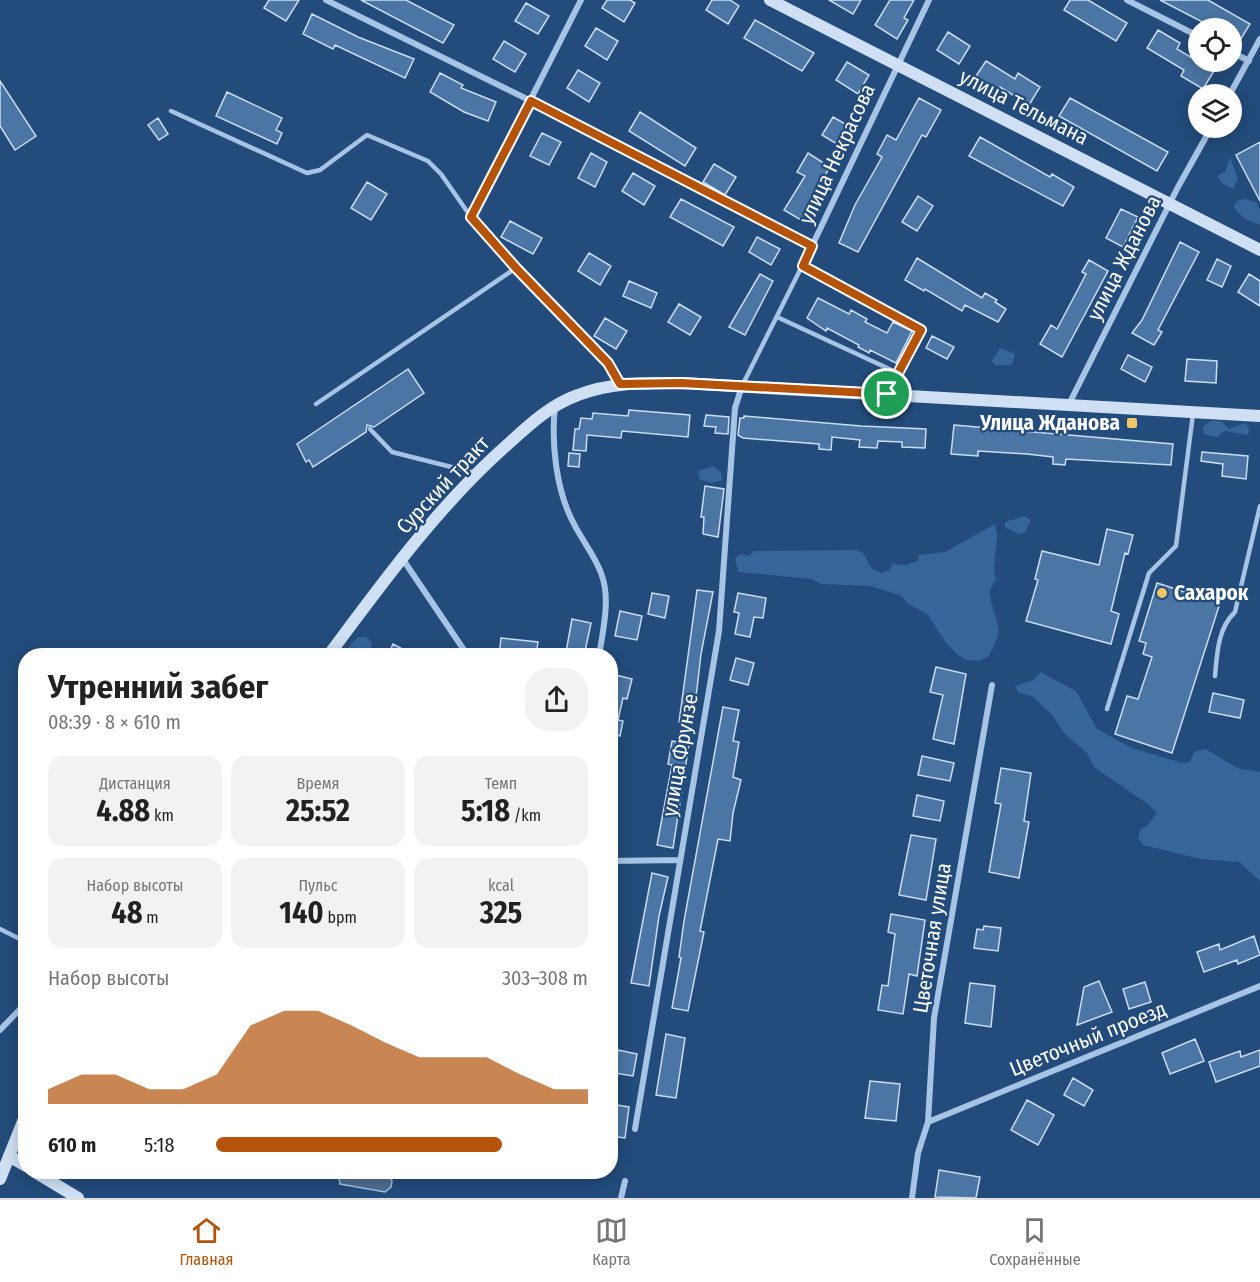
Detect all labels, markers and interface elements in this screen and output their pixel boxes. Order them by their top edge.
map controls [1188,18,1242,138]
button: locate [1188,18,1242,72]
street label: улица Тельмана [955,63,1093,151]
street label: улица Некрасова [793,80,881,228]
button: layers [1188,84,1242,138]
street label: улица Жданова [1081,191,1167,325]
pin [861,368,912,419]
icon: arrive [870,377,903,410]
place label: Улица Жданова [979,410,1120,436]
marker: Улица Жданова [1125,416,1139,430]
street label: Сурский тракт [391,430,495,539]
place label: Сахарок [1174,580,1249,606]
marker: Сахарок [1155,586,1169,600]
text: Утренний забег [48,667,268,707]
button: share [525,668,588,731]
street label: улица Фрунзе [656,692,704,818]
text: 08:39 · 8 × 610 m [48,710,181,734]
text: Дистанция [99,774,171,793]
text: Время [297,774,339,793]
text: Темп [485,774,517,793]
text: 4.88 [96,793,150,829]
text: 25:52 [286,793,350,829]
text: 5:18 [461,793,510,829]
text: km [150,806,174,825]
text: /km [510,806,541,825]
street label: Цветочная улица [907,861,957,1015]
text: Набор высоты [87,876,183,895]
text: Пульс [298,876,338,895]
text: kcal [488,876,514,895]
text: 48 [111,895,143,931]
text: 140 [279,895,324,931]
text: 325 [480,895,522,931]
text: m [143,908,159,927]
text: bpm [324,908,357,927]
text: Набор высоты [48,966,169,990]
text: 303–308 m [502,966,588,990]
street label: Цветочный проезд [1006,996,1170,1082]
text: 610 m [48,1133,96,1157]
text: 5:18 [144,1133,174,1157]
tab: Главная [179,1214,234,1269]
tab: Карта [592,1214,631,1269]
tab: Сохранённые [989,1214,1081,1269]

